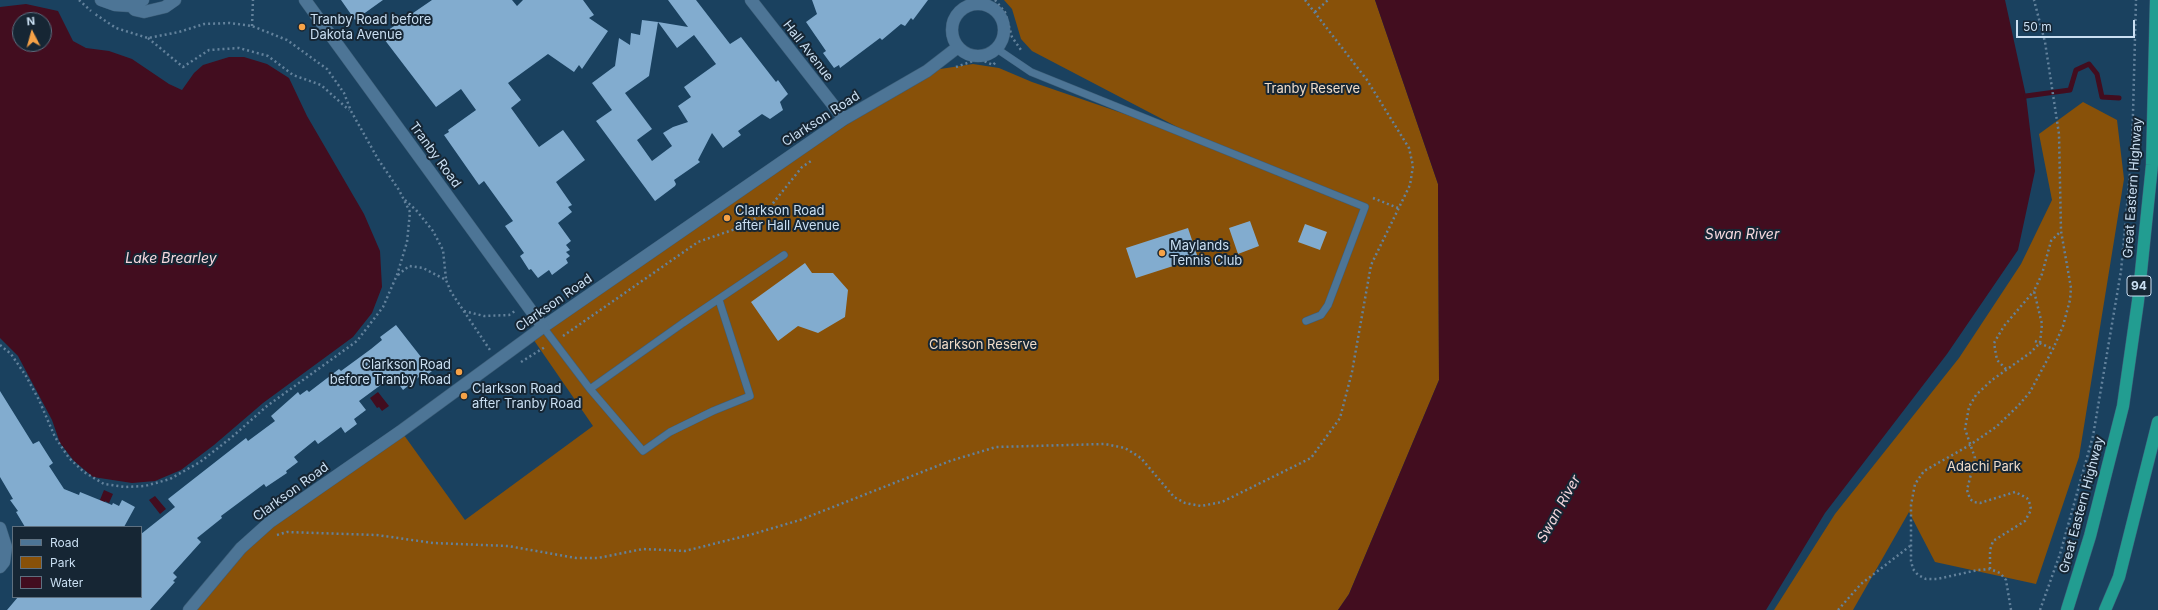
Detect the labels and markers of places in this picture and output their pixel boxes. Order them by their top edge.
place label: Tranby Road before Dakota Avenue [310,12,431,43]
marker: Tranby Road before Dakota Avenue [297,22,307,32]
place label: Clarkson Road after Hall Avenue [735,203,840,234]
marker: Clarkson Road after Hall Avenue [722,213,732,223]
place label: Maylands Tennis Club [1170,238,1242,269]
marker: Maylands Tennis Club [1157,248,1167,258]
place label: Clarkson Road before Tranby Road [330,357,451,388]
marker: Clarkson Road before Tranby Road [454,367,464,377]
place label: Clarkson Road after Tranby Road [472,381,581,412]
marker: Clarkson Road after Tranby Road [459,391,469,401]

